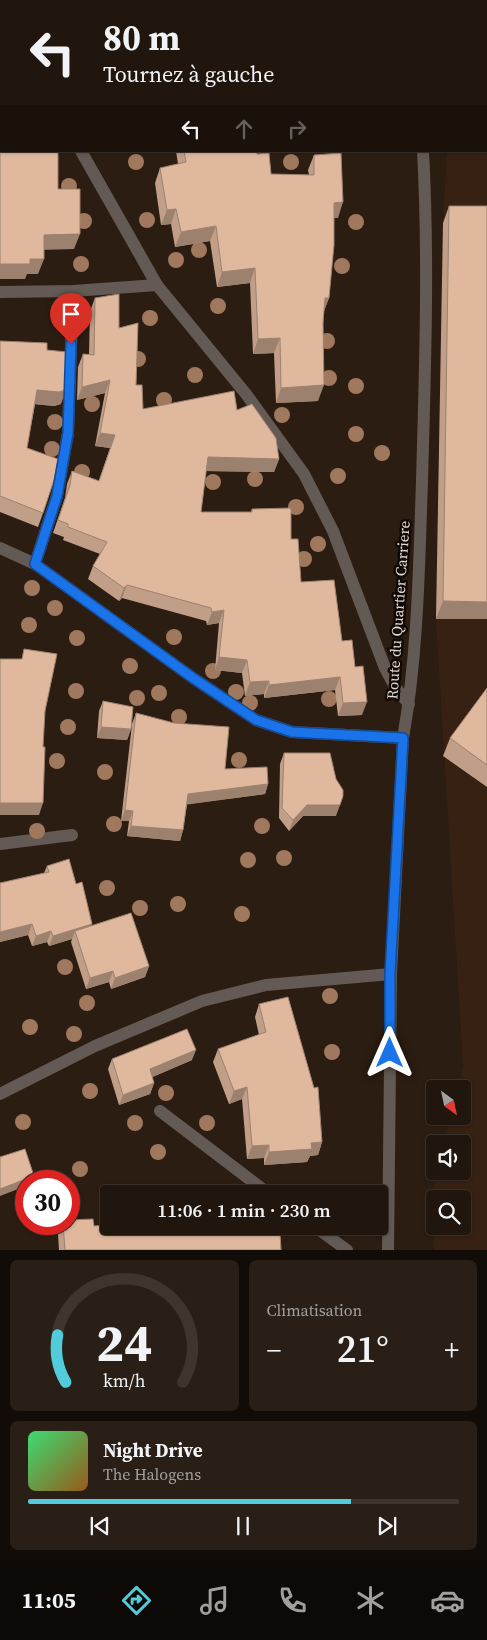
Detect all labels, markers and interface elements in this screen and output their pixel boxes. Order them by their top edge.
text: 80 m [103,14,180,62]
icon: left [20,20,85,85]
text: Tournez à gauche [103,59,274,89]
icon: left [177,115,205,143]
icon: ahead [230,115,258,143]
icon: right [283,115,311,143]
pin [50,293,92,344]
icon: arrive [57,300,85,328]
street label: Route du Quartier Carriere [381,520,415,700]
position arrow [363,1026,415,1078]
north arrow [426,1080,471,1125]
map controls [426,1080,471,1235]
button: sound [426,1135,471,1180]
speed limit sign: 30 [15,1170,80,1235]
button: search [426,1190,471,1235]
text: 11:06 · 1 min · 230 m [157,1197,331,1223]
text: Climatisation [267,1299,362,1321]
text: 24 [96,1307,152,1378]
text: 21° [337,1323,389,1375]
text: − [267,1331,281,1369]
text: + [444,1331,459,1369]
text: km/h [103,1368,146,1393]
text: Night Drive [103,1437,203,1463]
text: The Halogens [103,1463,201,1485]
icon: previous [86,1512,114,1540]
icon: pause [229,1512,257,1540]
icon: next [373,1512,401,1540]
icon: directions [119,1583,154,1618]
icon: music [197,1583,232,1618]
icon: phone [275,1583,310,1618]
icon: climate [353,1583,388,1618]
icon: car [430,1583,465,1618]
text: 11:05 [21,1585,76,1615]

